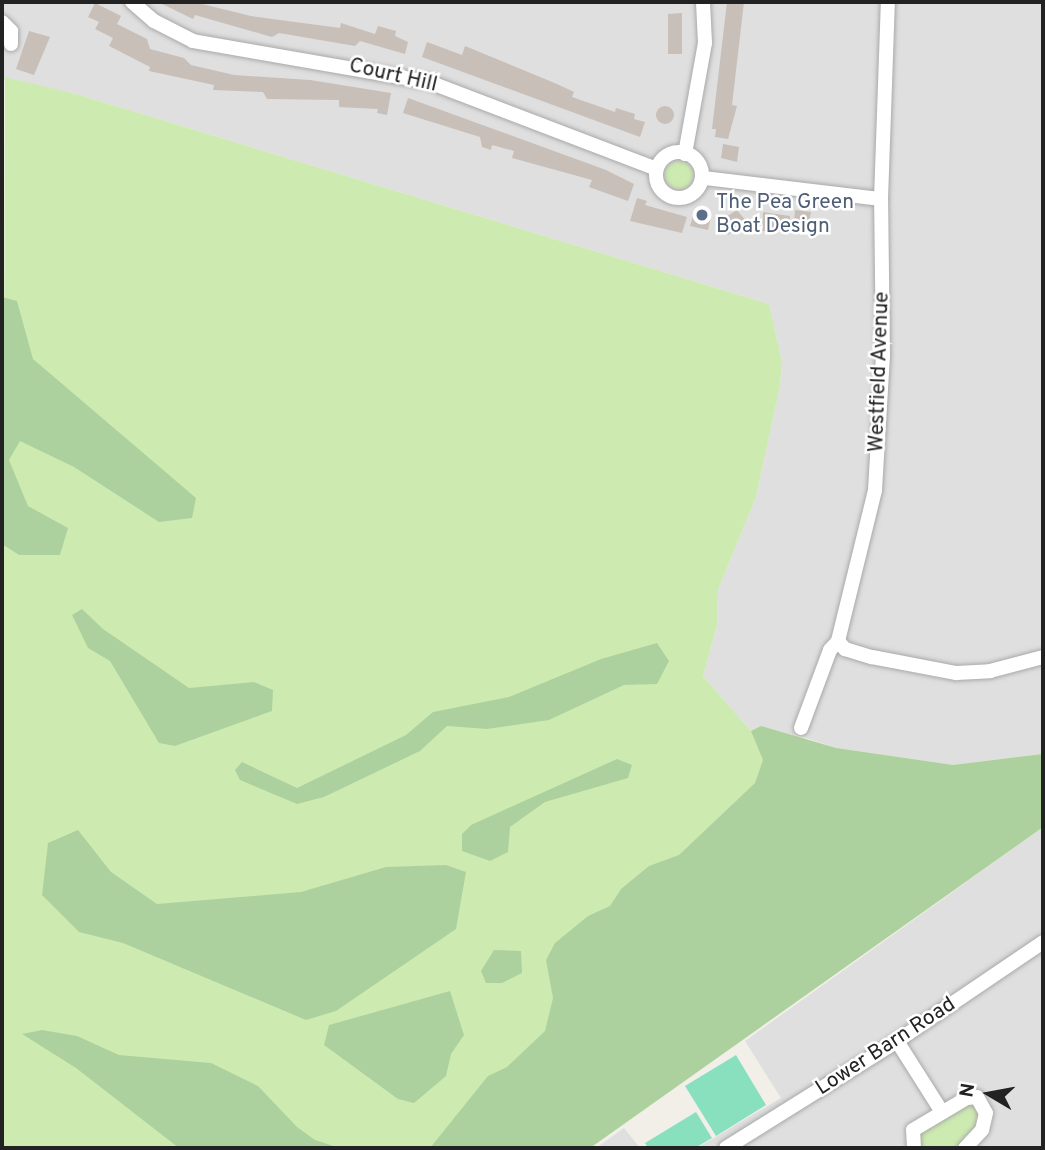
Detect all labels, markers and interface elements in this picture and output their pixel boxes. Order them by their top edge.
street label: Court Hill [346,54,440,98]
place label: The Pea Green Boat Design [716,190,854,240]
marker: The Pea Green Boat Design [694,207,710,223]
street label: Westfield Avenue [865,291,895,453]
street label: Lower Barn Road [811,992,961,1102]
north arrow [954,1059,1024,1129]
text: N [955,1082,981,1099]

